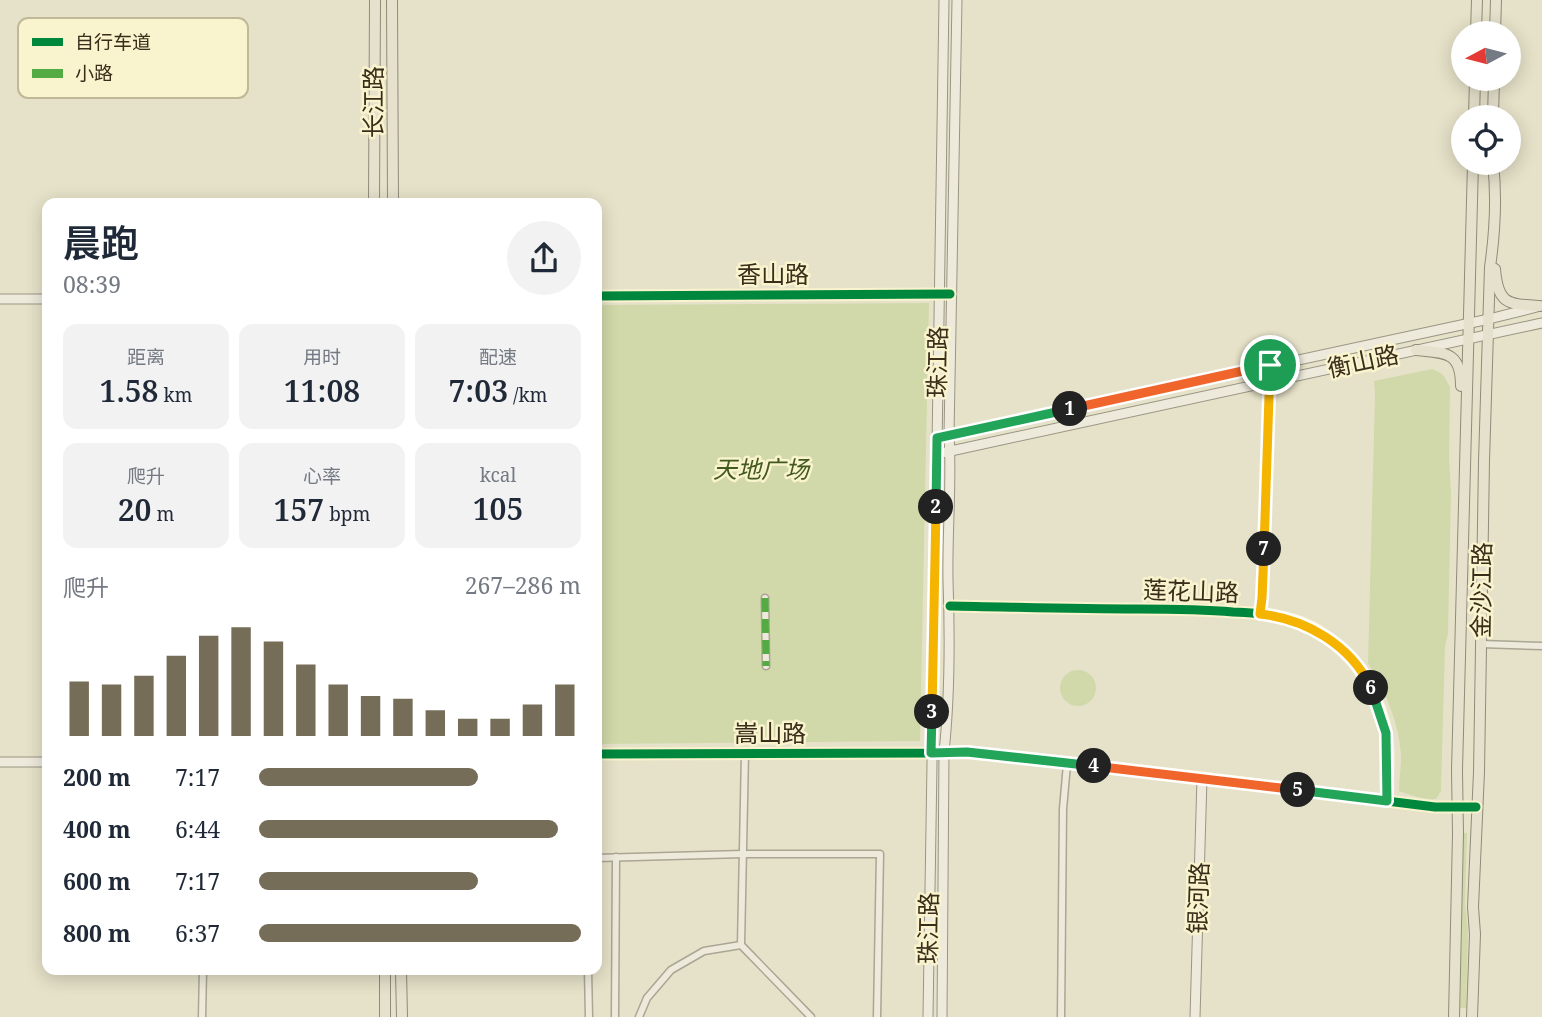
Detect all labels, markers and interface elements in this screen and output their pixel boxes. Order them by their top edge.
legend [18,18,248,98]
north arrow [1451,21,1521,91]
map controls [1451,21,1521,175]
text: 自行车道 [75,29,151,55]
text: 小路 [75,60,113,86]
street label: 长江路 [356,66,389,138]
button: locate [1451,105,1521,175]
text: 晨跑 [63,216,139,268]
button: share [507,221,581,295]
street label: 香山路 [737,257,809,290]
text: 08:39 [63,268,121,300]
street label: 珠江路 [919,326,954,398]
pin [1240,335,1300,395]
street label: 衡山路 [1324,337,1401,384]
text: 距离 [127,344,165,370]
text: 用时 [303,344,341,370]
text: 配速 [479,344,517,370]
icon: arrive [1251,346,1289,384]
text: 1.58 [100,370,158,411]
text: 11:08 [284,370,360,411]
text: 7:03 [448,370,508,411]
text: km [158,382,193,408]
text: /km [508,382,548,408]
pin: 1 [1052,392,1088,426]
text: 1 [1064,395,1075,421]
park label: 天地广场 [713,452,811,485]
text: kcal [480,462,516,488]
text: 爬升 [127,463,165,489]
text: 心率 [303,463,341,489]
text: 105 [473,488,523,529]
text: 20 [118,489,151,530]
text: 157 [274,489,324,530]
pin: 2 [918,490,954,524]
text: 2 [930,493,941,519]
text: m [151,501,174,527]
text: bpm [324,501,370,527]
pin: 7 [1246,532,1282,566]
text: 7 [1258,535,1269,561]
street label: 金沙江路 [1463,542,1498,638]
text: 267–286 m [465,569,581,601]
text: 爬升 [63,571,109,603]
street label: 莲花山路 [1143,572,1240,609]
pin: 6 [1354,670,1388,706]
text: 6 [1365,674,1376,700]
pin: 3 [914,694,950,730]
text: 3 [926,698,937,724]
street label: 嵩山路 [734,716,806,749]
pin: 4 [1076,748,1112,784]
text: 4 [1088,752,1099,778]
text: 200 m [63,761,131,793]
text: 7:17 [175,761,220,793]
pin: 5 [1280,772,1316,808]
text: 5 [1292,776,1303,802]
text: 400 m [63,813,131,845]
text: 6:44 [175,813,220,845]
street label: 银河路 [1180,861,1215,935]
text: 600 m [63,865,131,897]
text: 7:17 [175,865,220,897]
street label: 珠江路 [910,892,945,964]
text: 800 m [63,917,131,949]
text: 6:37 [175,917,220,949]

